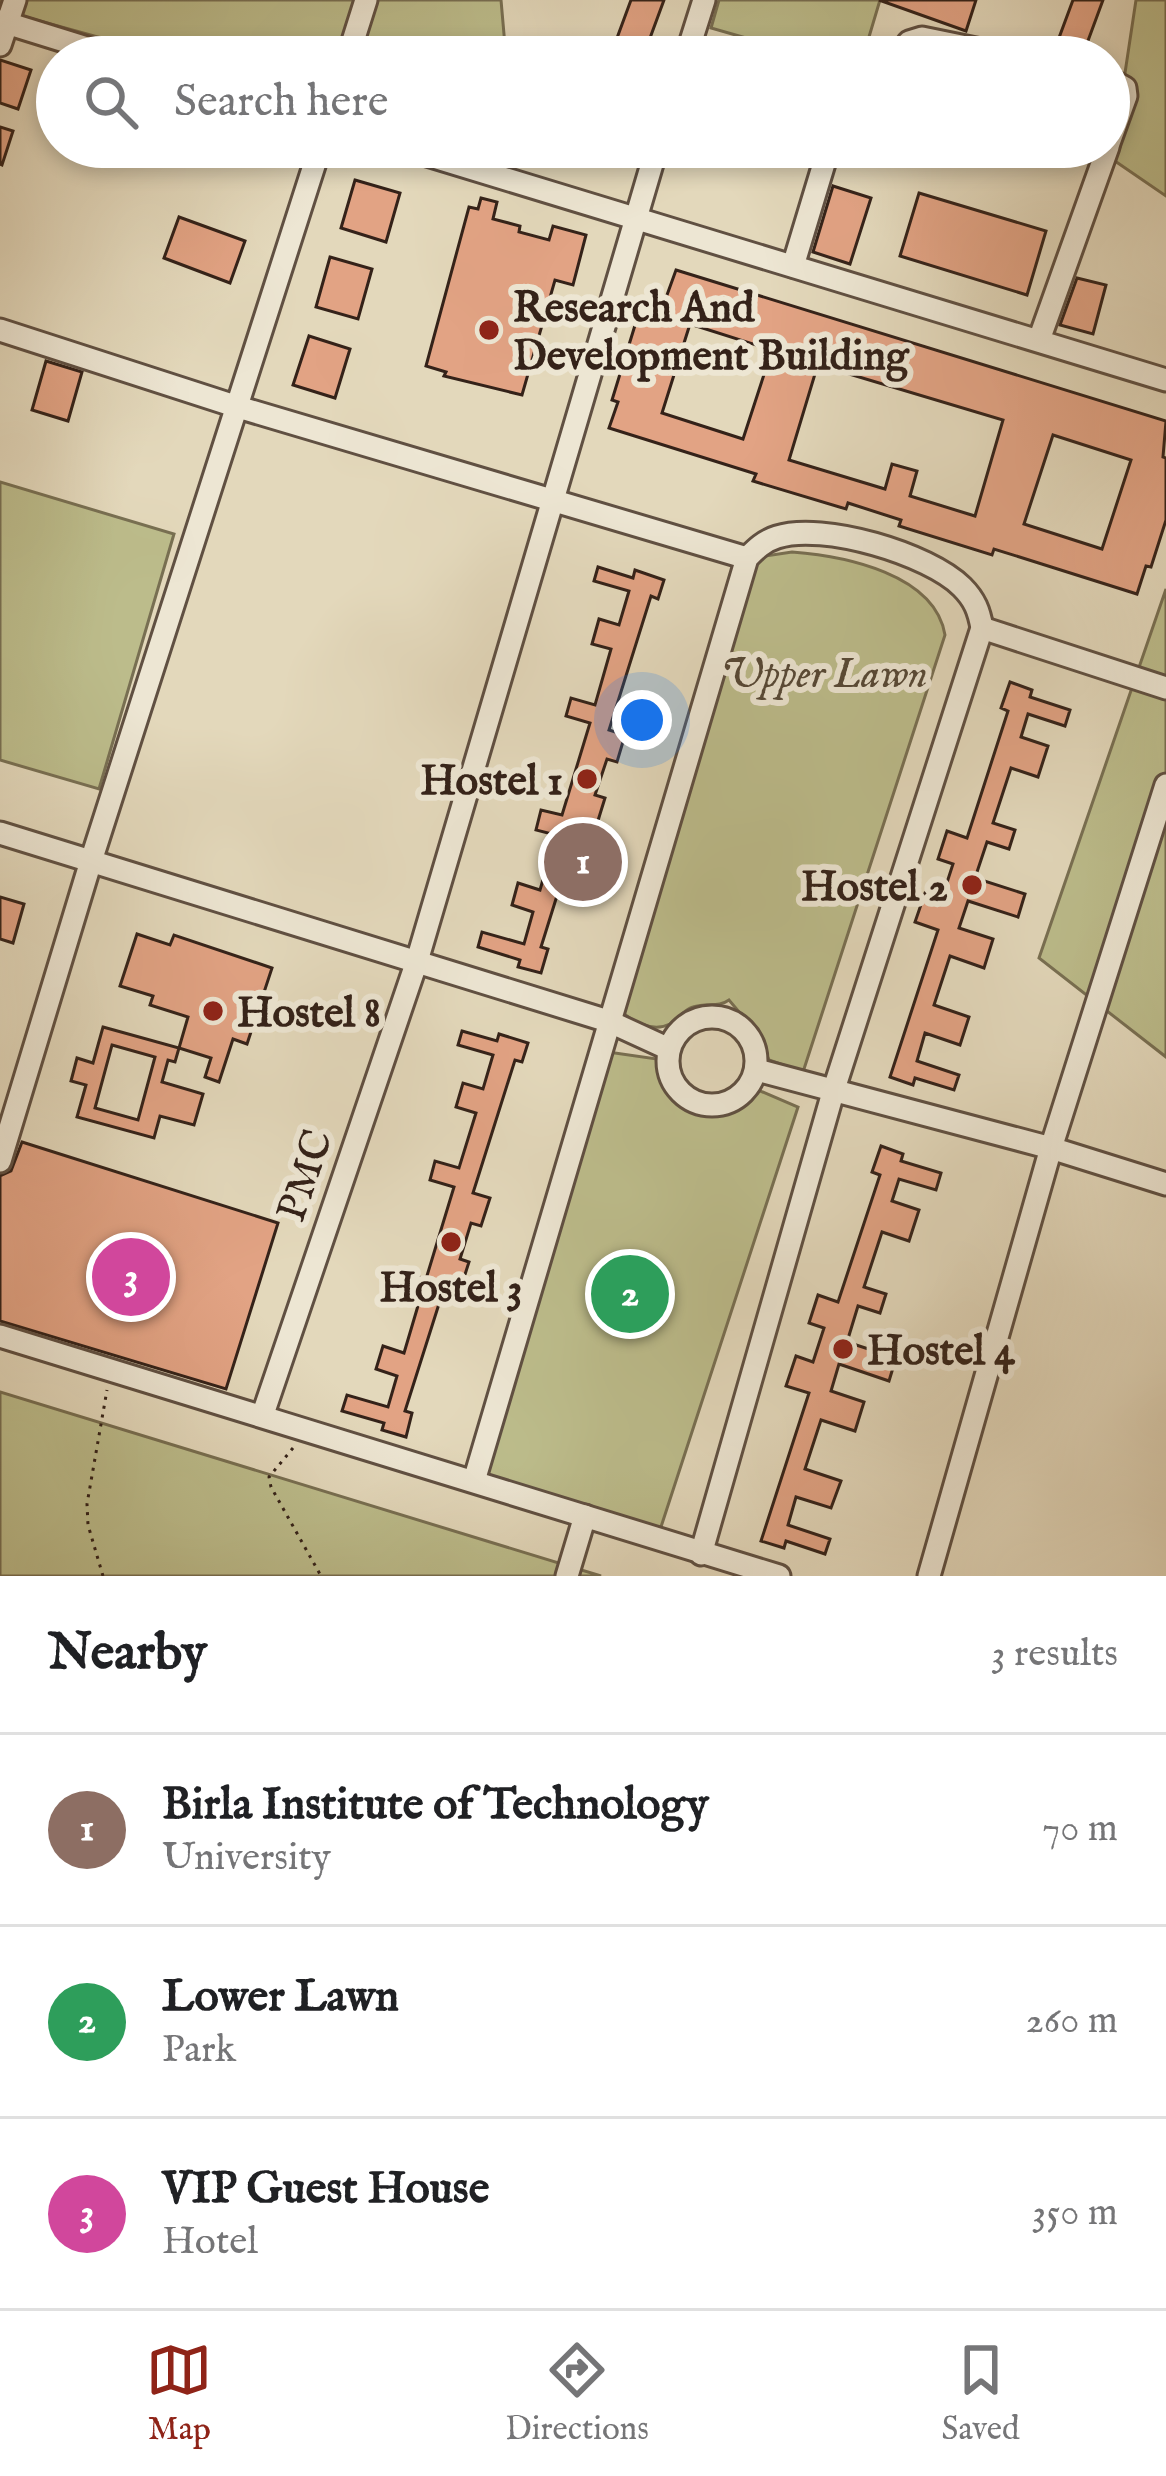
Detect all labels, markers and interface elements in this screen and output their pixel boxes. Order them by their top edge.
search box [36,36,1130,168]
icon: search [78,69,144,135]
text: Search here [174,74,388,131]
place label: Research And Development Building [513,283,910,384]
marker: Research And Development Building [476,317,502,343]
park label: Upper Lawn [720,649,928,702]
your location [612,690,672,750]
place label: Hostel 1 [420,756,563,809]
marker: Hostel 1 [574,766,600,792]
pin: 1 [544,817,622,907]
place label: Hostel 2 [801,862,948,915]
marker: Hostel 2 [959,872,985,898]
place label: Hostel 8 [237,988,381,1041]
marker: Hostel 8 [200,998,226,1024]
street label: PMC [266,1123,347,1229]
marker: Hostel 3 [438,1229,464,1255]
pin: 3 [92,1232,170,1322]
pin: 2 [591,1249,669,1339]
place label: Hostel 3 [380,1263,522,1316]
place label: Hostel 4 [867,1326,1015,1379]
marker: Hostel 4 [830,1336,856,1362]
text: Nearby [48,1622,207,1687]
text: 3 results [991,1630,1118,1679]
text: Birla Institute of Technology [162,1777,709,1834]
text: 1 [80,1805,94,1854]
text: 70 m [1042,1805,1118,1854]
text: University [162,1834,331,1883]
text: Lower Lawn [162,1969,399,2026]
text: 2 [78,1997,96,2046]
text: 260 m [1025,1997,1118,2046]
text: Park [162,2026,236,2075]
text: VIP Guest House [162,2161,489,2218]
text: 3 [80,2189,94,2238]
text: 350 m [1032,2189,1118,2238]
text: Hotel [162,2218,258,2267]
tab: Map [146,2337,212,2451]
tab: Directions [505,2337,649,2451]
tab: Saved [942,2337,1020,2451]

